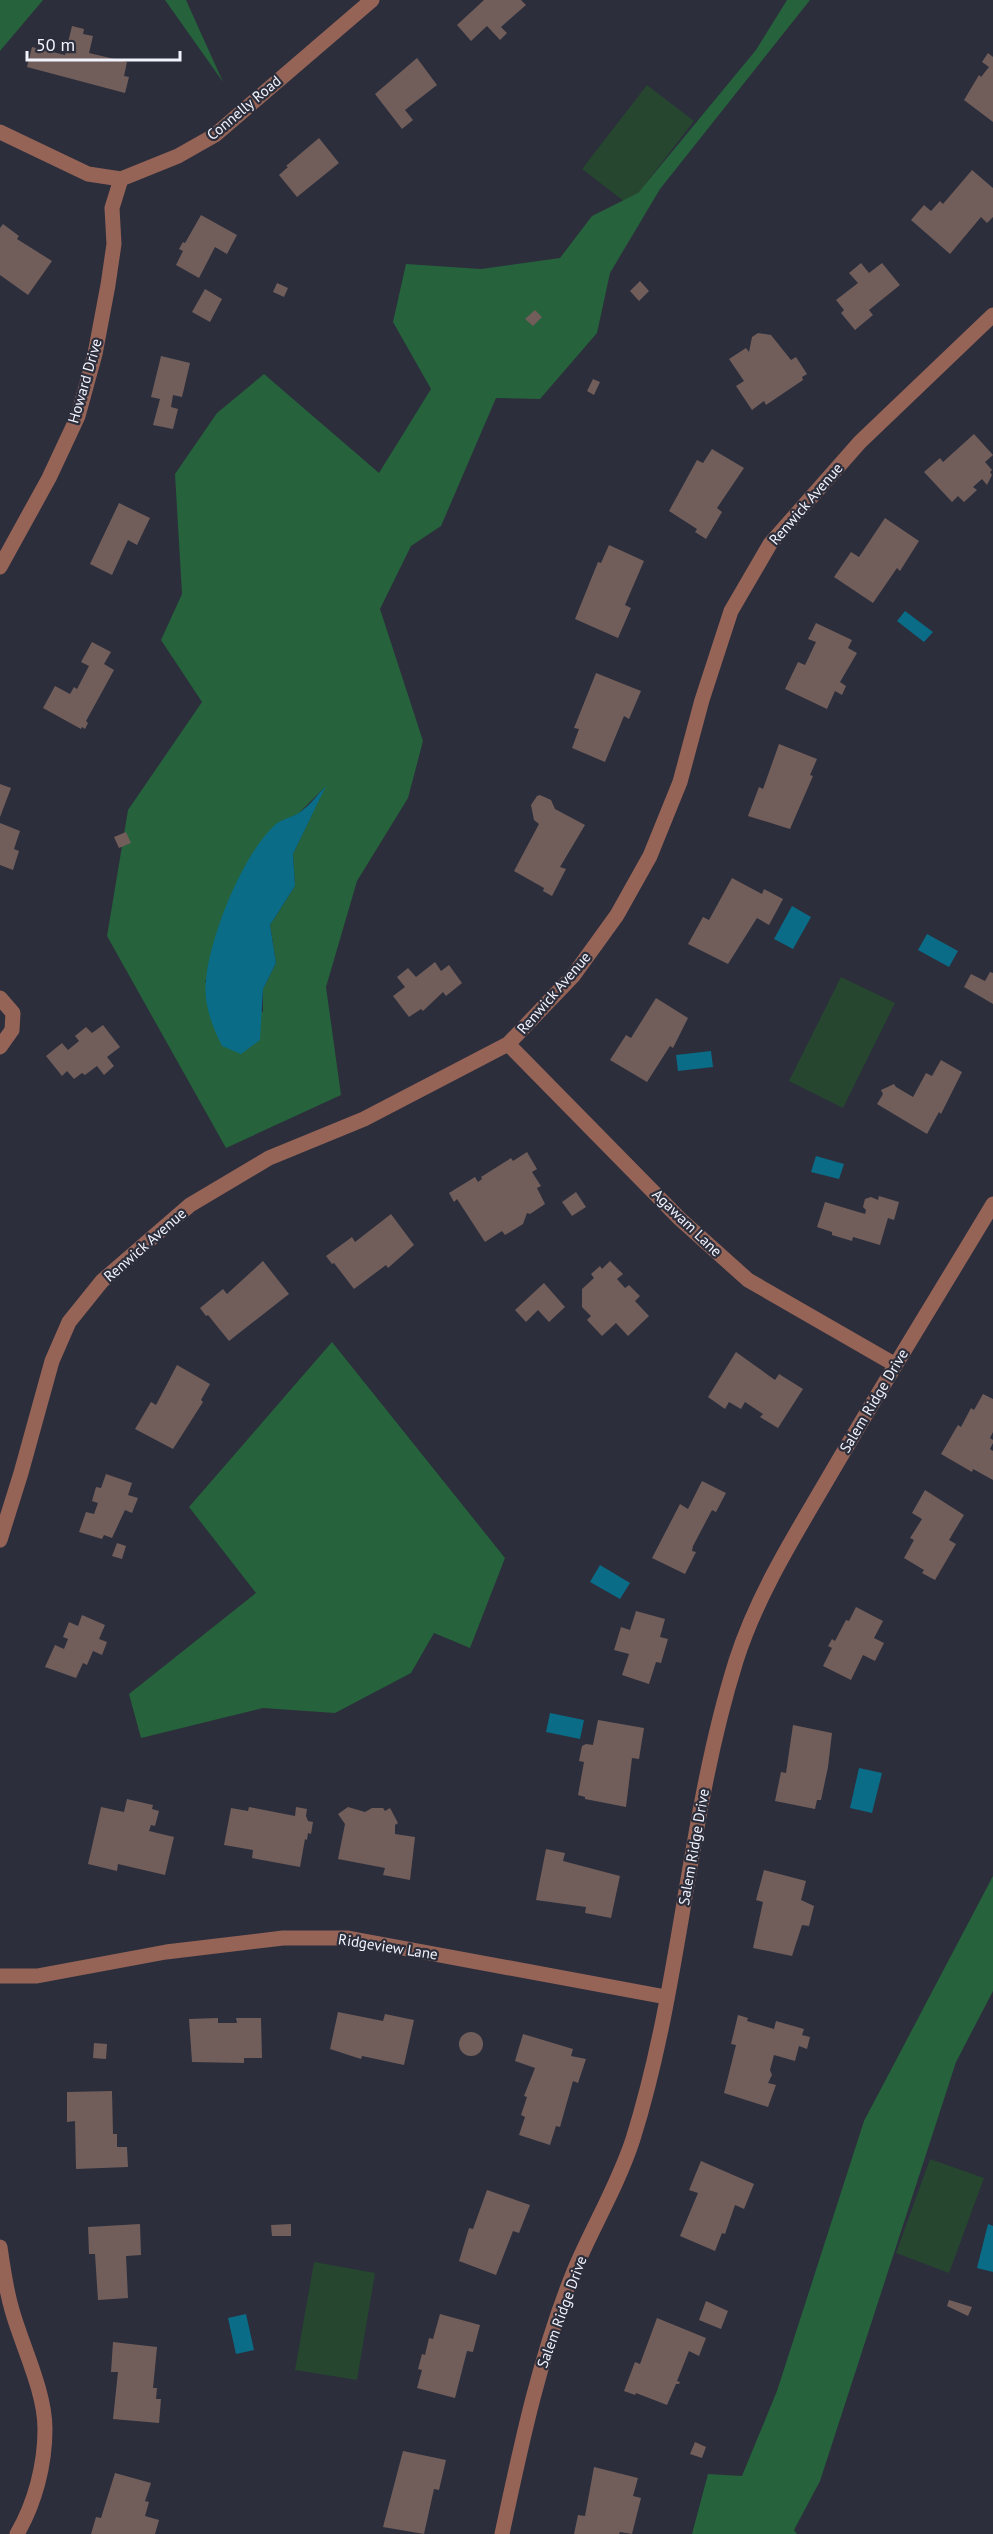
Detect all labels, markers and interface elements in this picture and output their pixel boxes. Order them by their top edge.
scale bar [27,24,180,62]
text: 50 m [36,33,75,56]
street label: Connelly Road [203,71,285,144]
street label: Howard Drive [63,336,106,425]
street label: Renwick Avenue [765,459,847,549]
street label: Renwick Avenue [513,948,595,1038]
street label: Agawam Lane [649,1185,726,1261]
street label: Renwick Avenue [100,1204,190,1286]
street label: Salem Ridge Drive [835,1345,912,1456]
street label: Salem Ridge Drive [674,1787,713,1907]
street label: Ridgeview Lane [337,1929,439,1964]
street label: Salem Ridge Drive [532,2253,591,2370]

